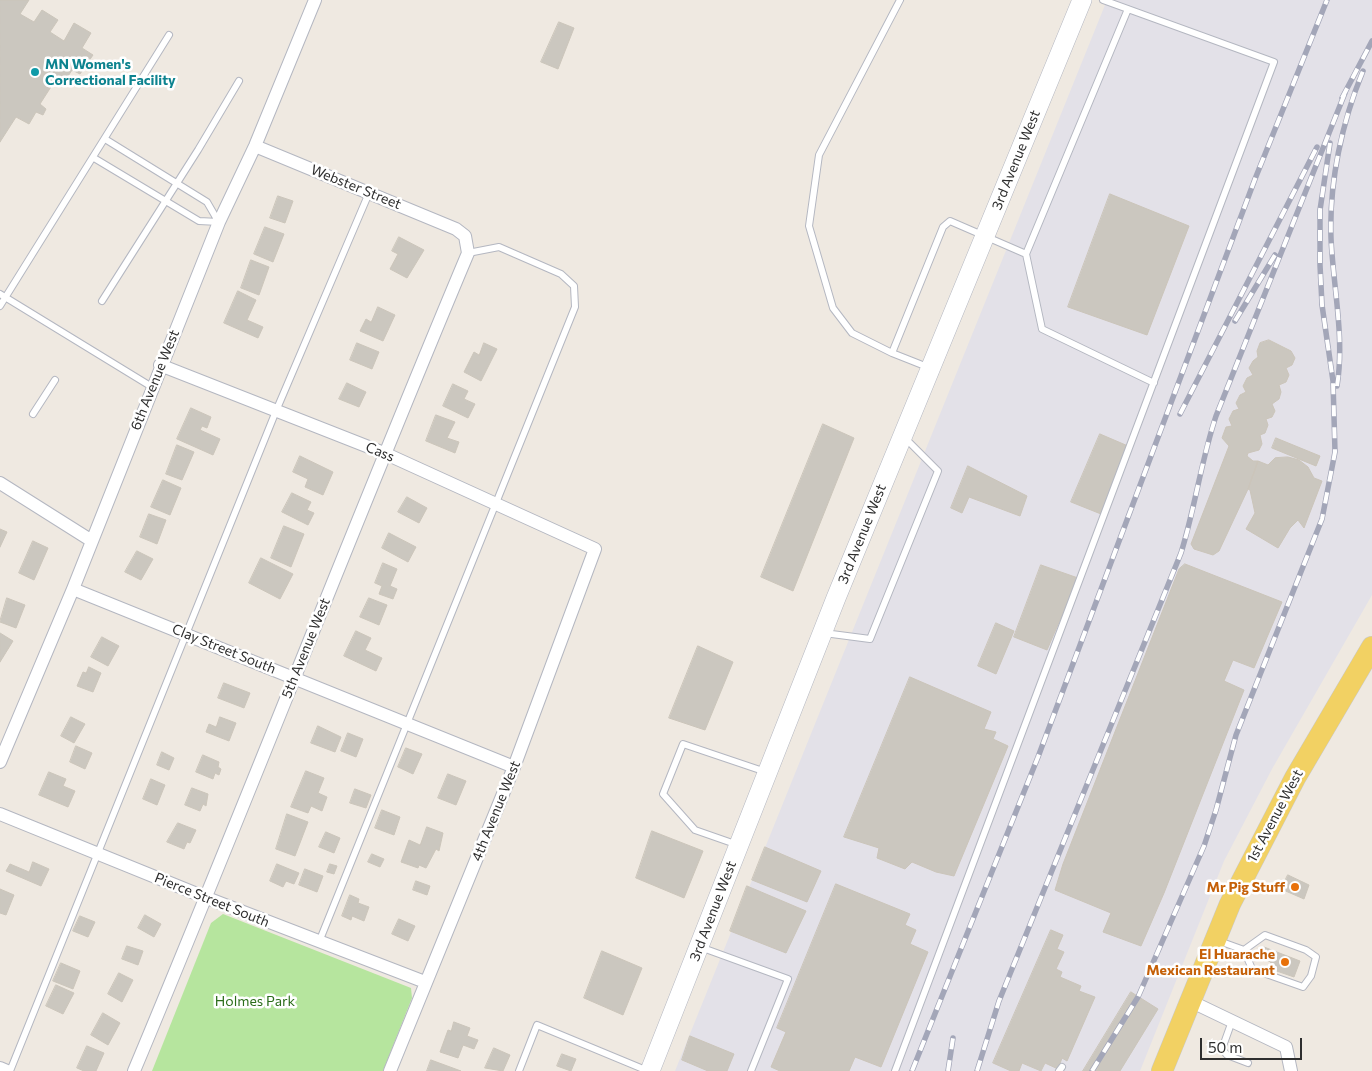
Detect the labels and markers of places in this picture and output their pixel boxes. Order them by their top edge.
place label: MN Women's Correctional Facility [45,56,176,88]
marker: MN Women's Correctional Facility [29,66,41,78]
place label: Mr Pig Stuff [1206,879,1285,895]
marker: Mr Pig Stuff [1289,881,1301,893]
place label: El Huarache Mexican Restaurant [1146,946,1275,979]
marker: El Huarache Mexican Restaurant [1279,956,1291,968]

